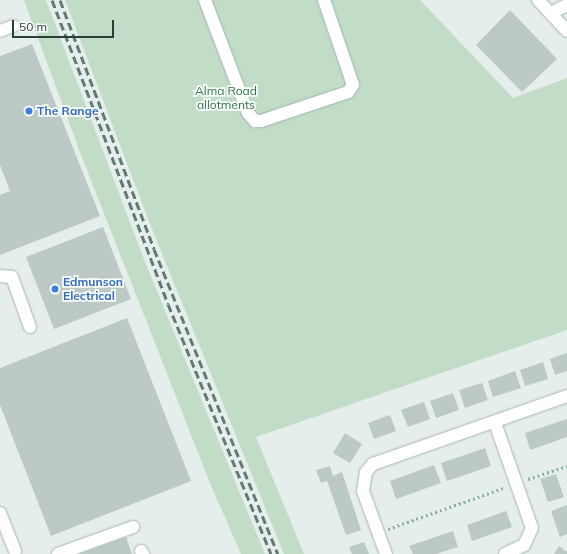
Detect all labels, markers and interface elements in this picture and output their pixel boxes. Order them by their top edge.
scale bar [14,12,116,38]
text: 50 m [19,19,47,34]
park label: Alma Road allotments [195,84,257,112]
place label: The Range [37,104,99,118]
marker: The Range [24,106,34,116]
place label: Edmunson Electrical [63,275,123,303]
marker: Edmunson Electrical [50,284,60,294]

